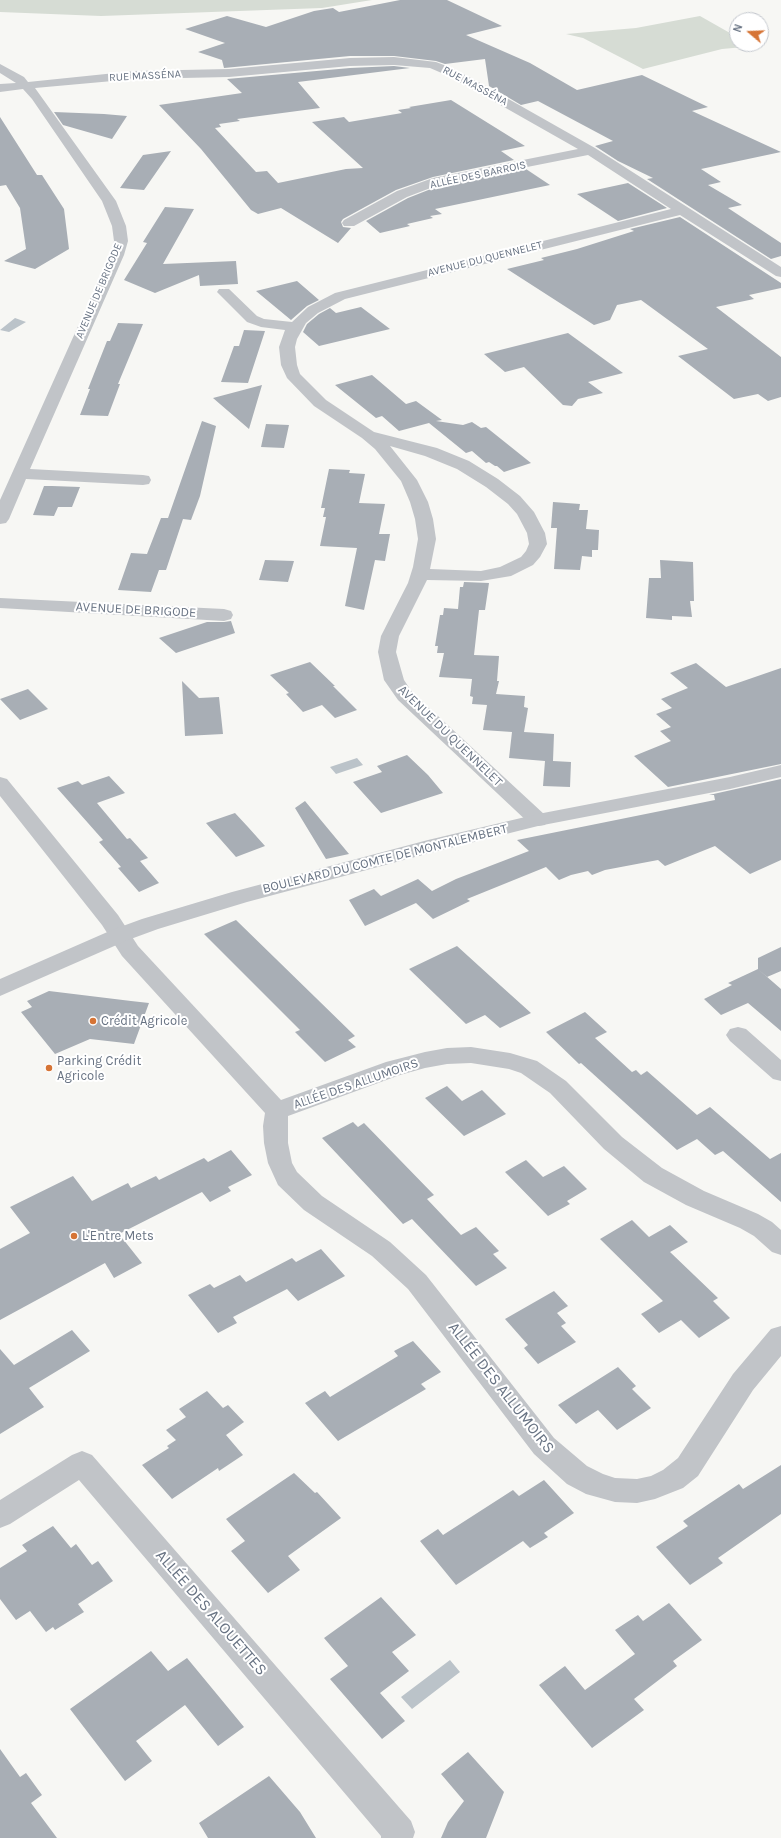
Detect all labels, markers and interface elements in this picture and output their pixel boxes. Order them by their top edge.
north arrow [729,12,769,52]
text: N [731,22,746,34]
street label: RUE MASSÉNA [440,63,510,109]
street label: RUE MASSÉNA [109,68,181,84]
street label: ALLÉE DES BARROIS [429,158,527,192]
street label: AVENUE DU QUENNELET [426,238,544,280]
street label: AVENUE DE BRIGODE [73,241,125,341]
street label: AVENUE DE BRIGODE [75,599,197,621]
street label: AVENUE DU QUENNELET [395,682,505,790]
street label: BOULEVARD DU COMTE DE MONTALEMBERT [261,821,509,897]
place label: Crédit Agricole [101,1013,187,1029]
marker: Crédit Agricole [88,1016,98,1026]
place label: Parking Crédit Agricole [57,1053,141,1084]
street label: ALLÉE DES ALLUMOIRS [291,1055,421,1113]
marker: Parking Crédit Agricole [44,1063,54,1073]
place label: L'Entre Mets [82,1228,154,1244]
marker: L'Entre Mets [69,1231,79,1241]
street label: ALLÉE DES ALLUMOIRS [444,1319,558,1457]
street label: ALLÉE DES ALOUETTES [151,1546,271,1680]

